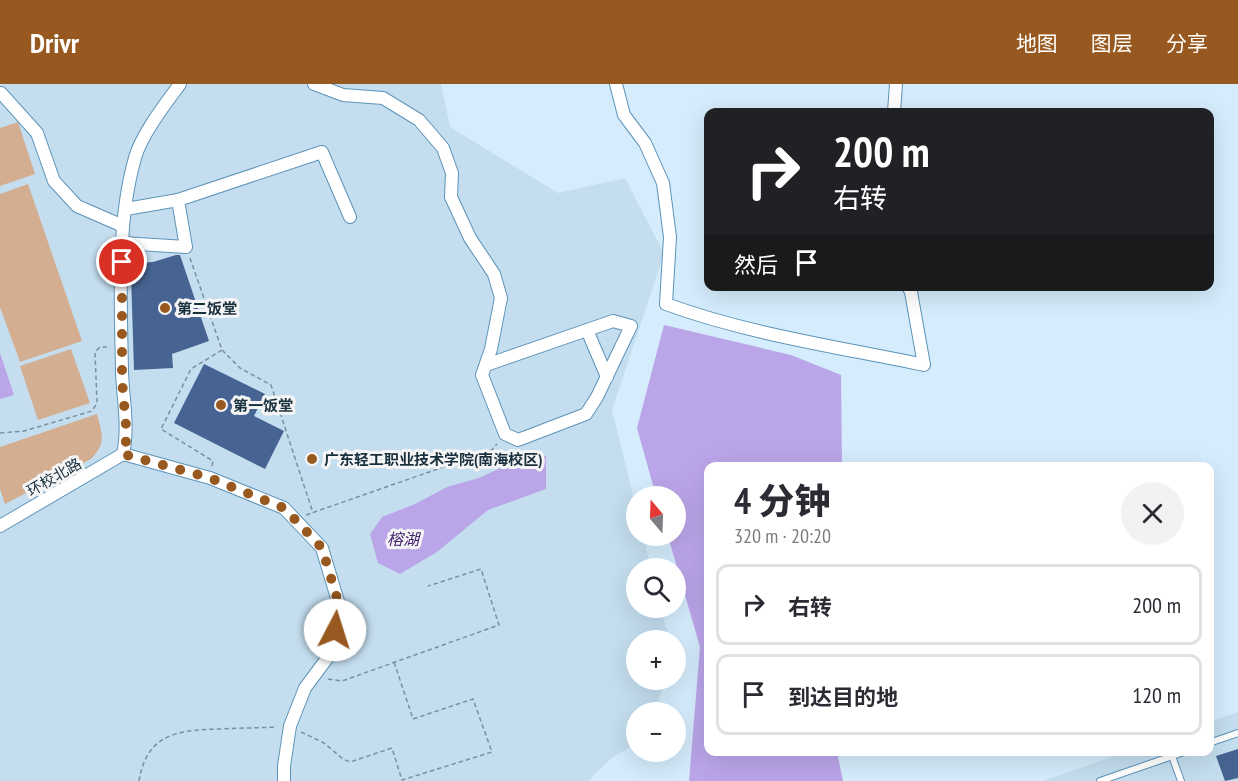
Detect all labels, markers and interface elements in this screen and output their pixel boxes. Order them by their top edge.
text: Drivr [30,24,79,61]
text: 地图 [1016,30,1058,57]
text: 图层 [1091,30,1133,57]
text: 分享 [1166,30,1208,57]
text: 200 m [833,124,930,179]
icon: right [734,132,812,210]
text: 右转 [833,181,887,215]
pin [96,236,147,287]
icon: arrive [105,245,138,278]
icon: arrive [790,246,823,279]
text: 然后 [734,251,778,279]
place label: 第二饭堂 [177,299,237,318]
marker: 第二饭堂 [158,301,172,315]
place label: 第一饭堂 [233,396,293,415]
marker: 第一饭堂 [214,398,228,412]
place label: 广东轻工职业技术学院(南海校区) [324,450,542,469]
marker: 广东轻工职业技术学院(南海校区) [305,452,319,466]
street label: 环校北路 [23,454,85,500]
text: 4 分钟 [734,477,831,524]
button: close [1121,482,1184,545]
north arrow [626,486,686,546]
map controls [626,486,686,762]
text: 320 m · 20:20 [734,523,831,549]
water label: 榕湖 [387,529,422,549]
button: search [626,558,686,618]
icon: right [737,588,770,621]
text: 200 m [1132,591,1181,619]
text: 右转 [788,593,832,621]
position arrow [303,598,367,662]
button: + [626,630,686,690]
icon: arrive [737,678,770,711]
text: 120 m [1132,681,1181,709]
text: 到达目的地 [788,683,898,711]
button: − [626,702,686,762]

